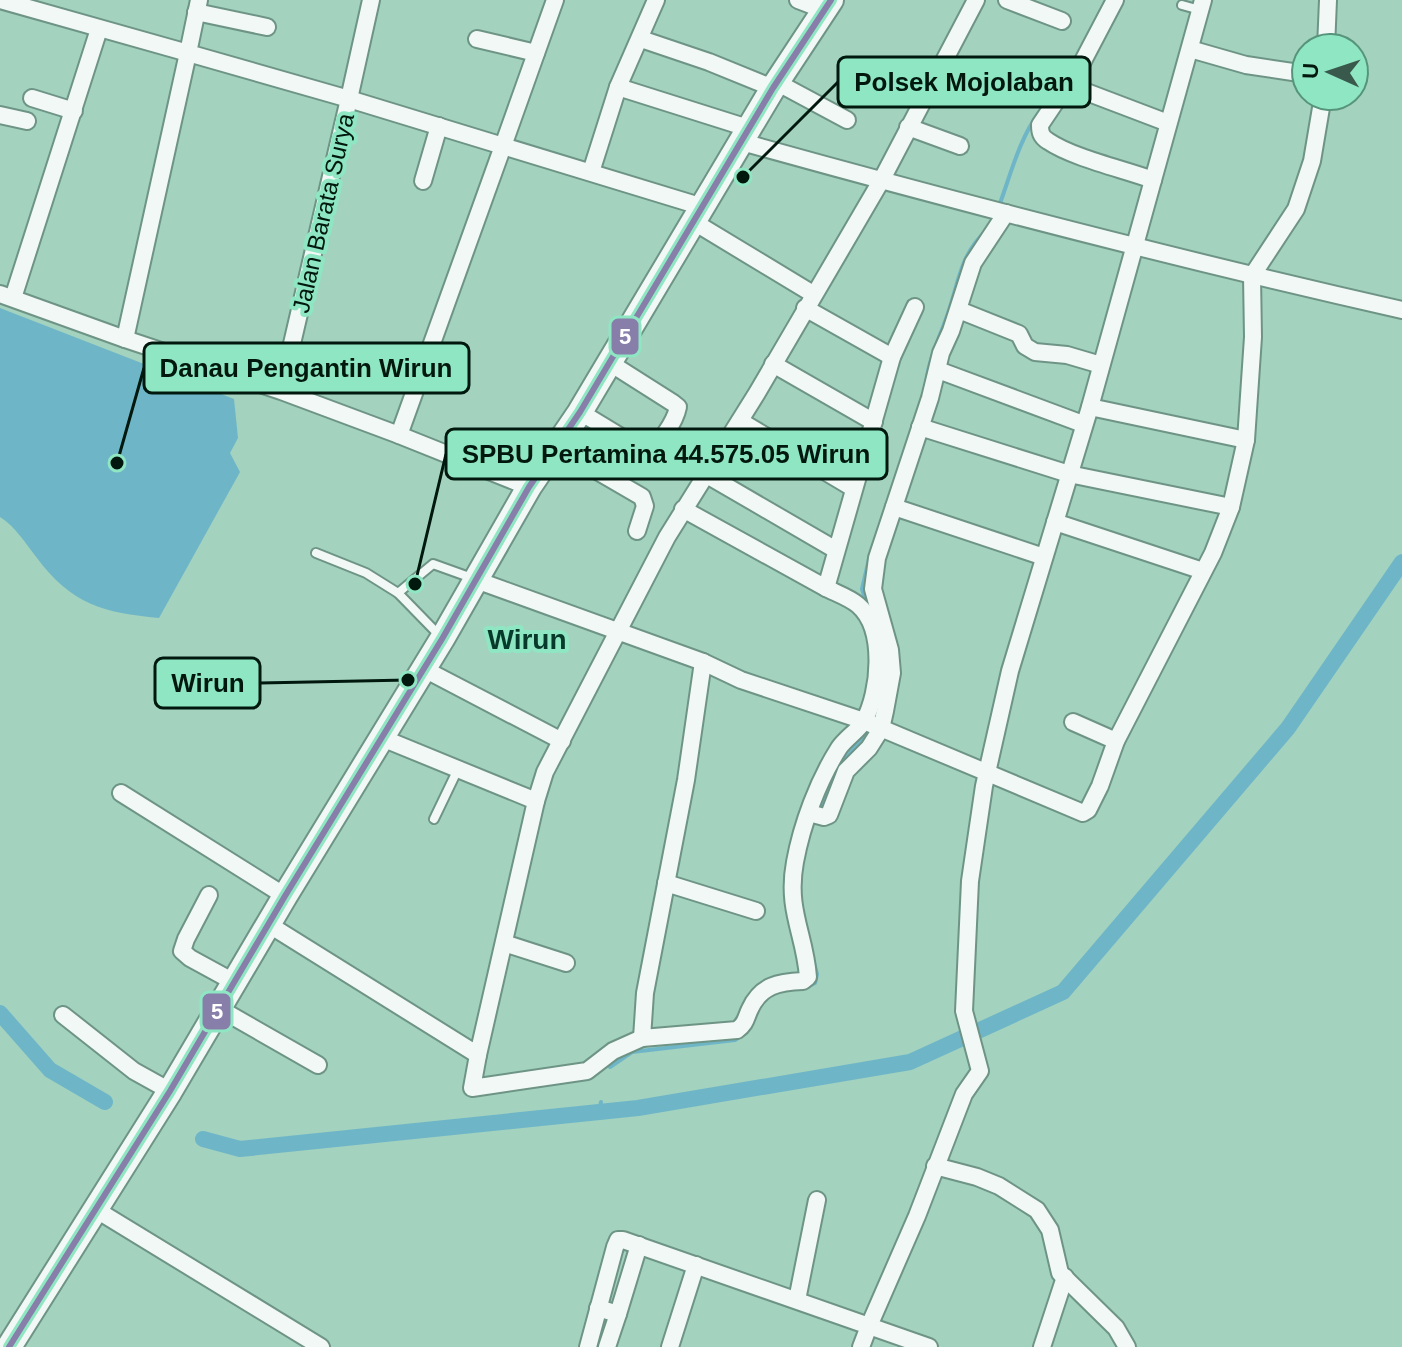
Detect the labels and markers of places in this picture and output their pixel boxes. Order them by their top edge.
callout: Polsek Mojolaban [838,57,1090,107]
callout: Danau Pengantin Wirun [144,343,469,393]
callout: SPBU Pertamina 44.575.05 Wirun [446,429,887,479]
callout: Wirun [155,658,260,708]

